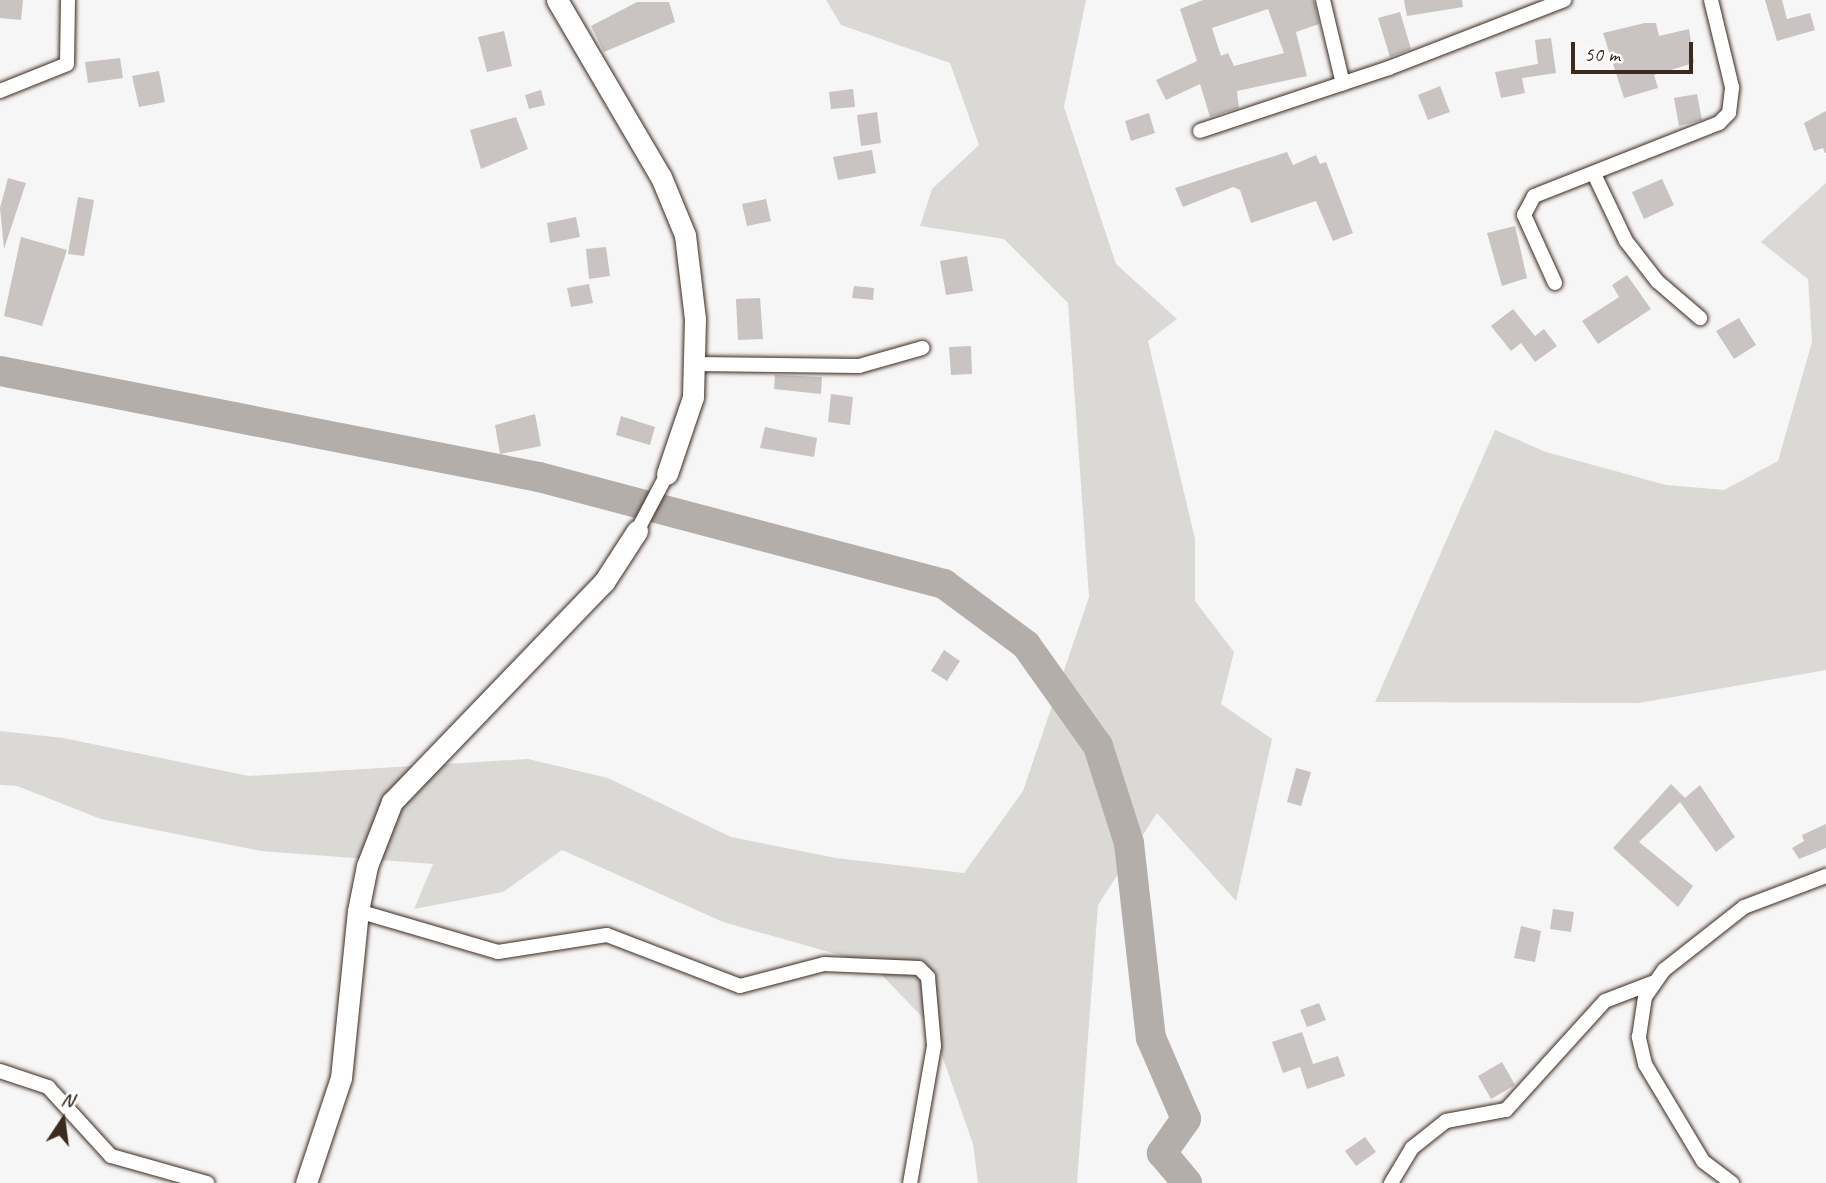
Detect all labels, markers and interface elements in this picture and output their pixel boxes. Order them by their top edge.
scale bar [1574,28,1696,72]
text: 50 m [1584,41,1620,67]
north arrow [28,1085,98,1155]
text: N [59,1087,76,1113]

